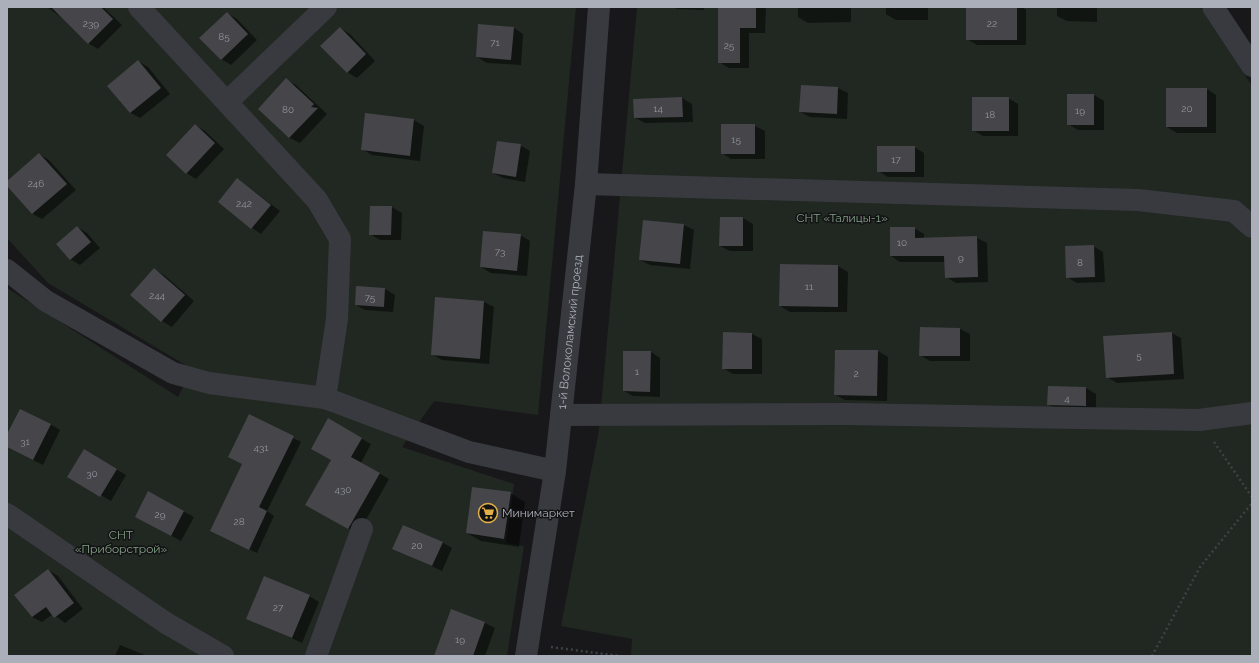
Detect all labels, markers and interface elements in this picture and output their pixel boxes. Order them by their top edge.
house number: 239 [83,18,99,29]
house number: 22 [987,18,997,29]
house number: 85 [218,31,230,42]
house number: 71 [490,37,501,48]
house number: 25 [724,40,735,51]
house number: 14 [653,103,663,114]
house number: 20 [1181,103,1193,114]
house number: 80 [282,104,294,115]
house number: 19 [1075,105,1085,116]
house number: 18 [985,109,995,120]
house number: 15 [731,134,741,145]
house number: 17 [891,154,901,165]
house number: 246 [28,178,44,189]
house number: 242 [236,198,252,209]
park label: СНТ «Талицы-1» [796,211,888,225]
house number: 10 [897,237,907,248]
house number: 73 [495,246,505,257]
house number: 9 [958,252,964,263]
street label: 1-й Волоколамский проезд [555,254,585,410]
house number: 8 [1077,257,1083,268]
house number: 11 [805,281,814,292]
house number: 244 [149,290,166,301]
house number: 75 [365,292,376,303]
house number: 5 [1136,350,1142,361]
house number: 1 [635,366,640,377]
house number: 2 [853,368,859,379]
house number: 4 [1064,393,1070,404]
house number: 31 [20,436,31,447]
house number: 431 [253,442,269,453]
house number: 30 [86,468,98,479]
house number: 430 [335,484,351,495]
supermarket icon: Минимаркет [477,502,499,524]
place label: Минимаркет [502,506,575,520]
house number: 29 [154,509,166,520]
house number: 28 [233,516,245,527]
park label: СНТ «Приборстрой» [75,528,167,556]
house number: 20 [411,540,423,551]
house number: 27 [273,602,284,613]
house number: 19 [455,634,465,645]

